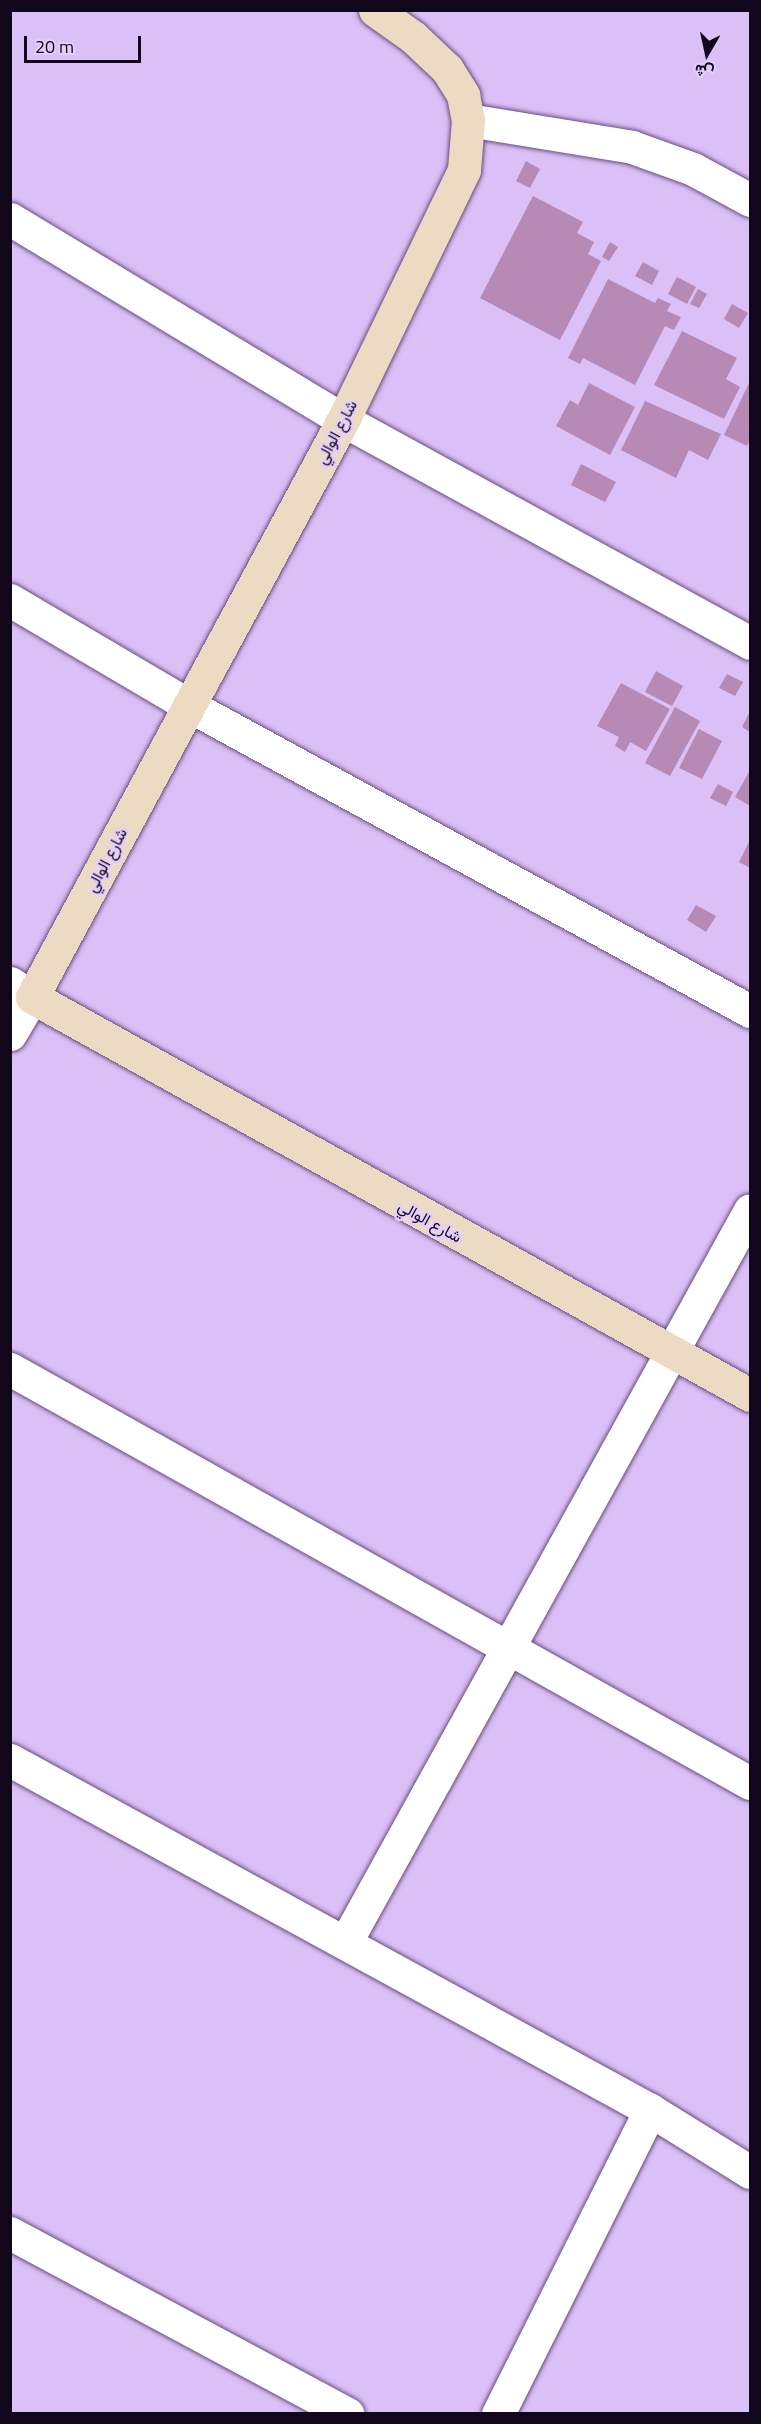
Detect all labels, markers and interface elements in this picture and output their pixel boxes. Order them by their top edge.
scale bar [27,24,144,62]
north arrow [677,24,737,84]
text: 20 m [35,33,74,60]
text: ش [693,58,716,85]
street label: شارع الوالي [311,397,361,467]
street label: شارع الوالي [81,825,131,895]
street label: شارع الوالي [395,1196,465,1246]

